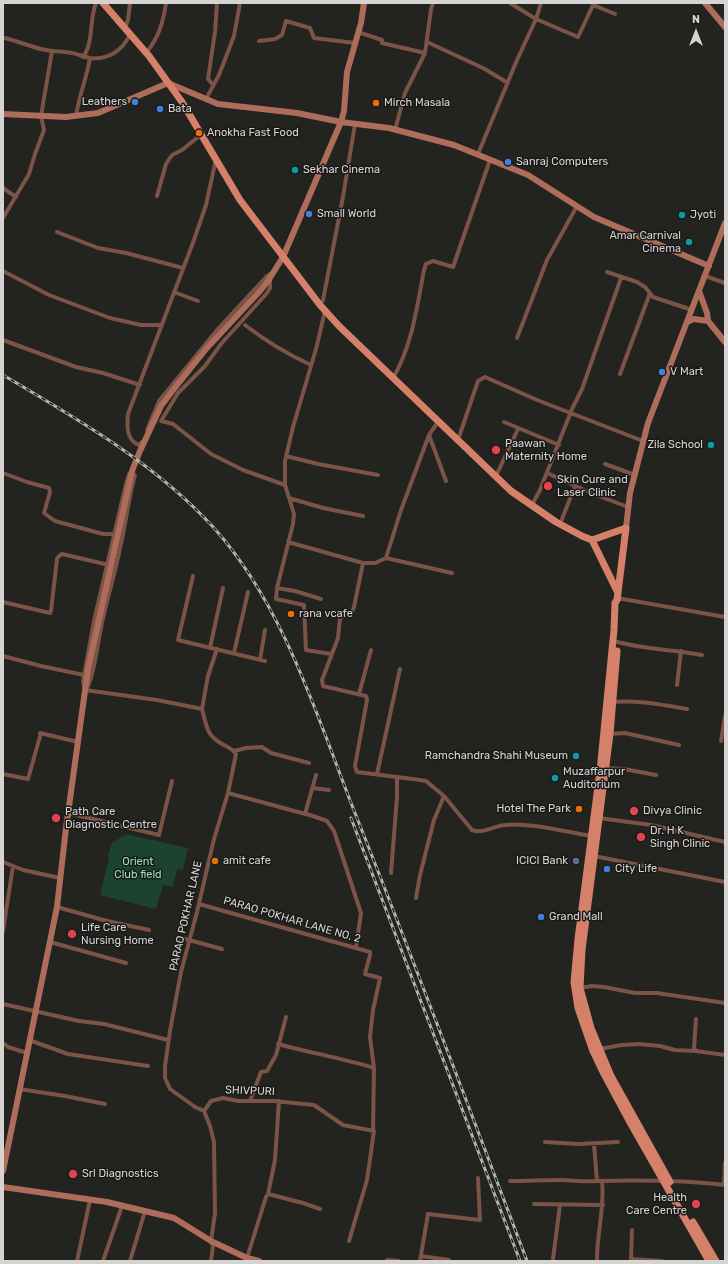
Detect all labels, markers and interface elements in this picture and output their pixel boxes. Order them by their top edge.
north arrow [676,12,716,52]
text: N [692,13,700,26]
place label: Leathers [82,95,127,109]
place label: Mirch Masala [384,96,450,110]
marker: Leathers [130,97,140,107]
marker: Mirch Masala [371,98,381,108]
place label: Bata [168,102,192,116]
marker: Bata [155,104,165,114]
place label: Anokha Fast Food [207,126,299,140]
marker: Anokha Fast Food [194,128,204,138]
place label: Sanraj Computers [516,155,608,169]
marker: Sanraj Computers [503,157,513,167]
place label: Sekhar Cinema [303,163,380,177]
marker: Sekhar Cinema [290,165,300,175]
place label: Small World [317,207,376,221]
place label: Jyoti [690,208,716,222]
marker: Small World [304,209,314,219]
marker: Jyoti [677,210,687,220]
place label: Amar Carnival Cinema [609,229,681,255]
marker: Amar Carnival Cinema [684,237,694,247]
place label: V Mart [670,365,703,379]
marker: V Mart [657,367,667,377]
place label: Paawan Maternity Home [505,437,587,463]
place label: Zila School [647,438,703,452]
marker: Zila School [706,440,716,450]
marker: Paawan Maternity Home [490,444,502,456]
place label: Skin Cure and Laser Clinic [557,473,628,499]
marker: Skin Cure and Laser Clinic [542,480,554,492]
place label: rana vcafe [299,607,353,621]
marker: rana vcafe [286,609,296,619]
place label: Ramchandra Shahi Museum [425,749,568,763]
marker: Ramchandra Shahi Museum [571,751,581,761]
place label: Muzaffarpur Auditorium [563,765,625,791]
marker: Muzaffarpur Auditorium [550,773,560,783]
place label: Hotel The Park [496,802,571,816]
marker: Hotel The Park [574,804,584,814]
place label: Divya Clinic [643,804,702,818]
place label: Path Care Diagnostic Centre [65,805,157,831]
marker: Divya Clinic [628,805,640,817]
marker: Path Care Diagnostic Centre [50,812,62,824]
place label: Dr. H K Singh Clinic [650,824,710,850]
marker: Dr. H K Singh Clinic [635,831,647,843]
place label: amit cafe [223,854,271,868]
place label: ICICI Bank [516,854,568,868]
park label: Orient Club field [114,855,162,881]
marker: amit cafe [210,856,220,866]
marker: ICICI Bank [571,856,581,866]
street label: PARAO POKHAR LANE [167,860,205,972]
place label: City Life [615,862,657,876]
marker: City Life [602,864,612,874]
street label: PARAO POKHAR LANE NO. 2 [222,894,362,946]
place label: Grand Mall [549,910,603,924]
marker: Grand Mall [536,912,546,922]
place label: Life Care Nursing Home [81,921,154,947]
marker: Life Care Nursing Home [66,928,78,940]
street label: SHIVPURI [225,1084,275,1098]
place label: Srl Diagnostics [82,1167,158,1181]
marker: Srl Diagnostics [67,1168,79,1180]
place label: Health Care Centre [626,1191,687,1217]
marker: Health Care Centre [690,1198,702,1210]

